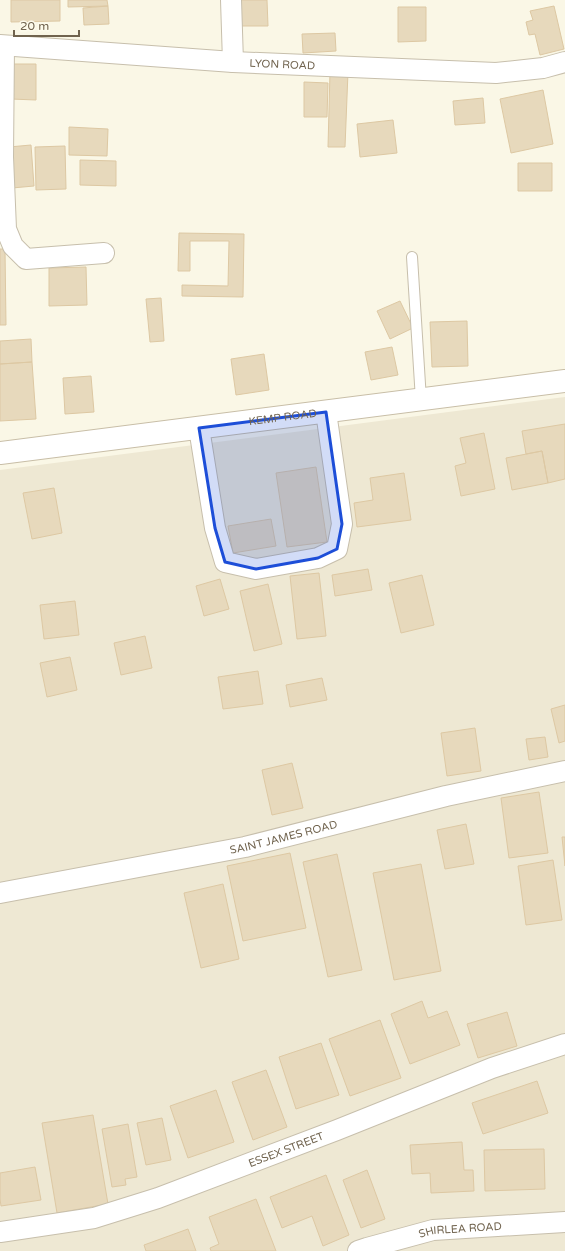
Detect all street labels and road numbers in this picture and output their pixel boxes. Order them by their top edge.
street label: LYON ROAD [249,57,315,72]
street label: KEMP ROAD [248,407,318,428]
street label: SAINT JAMES ROAD [229,818,339,857]
street label: ESSEX STREET [247,1130,326,1170]
street label: SHIRLEA ROAD [417,1220,502,1241]

